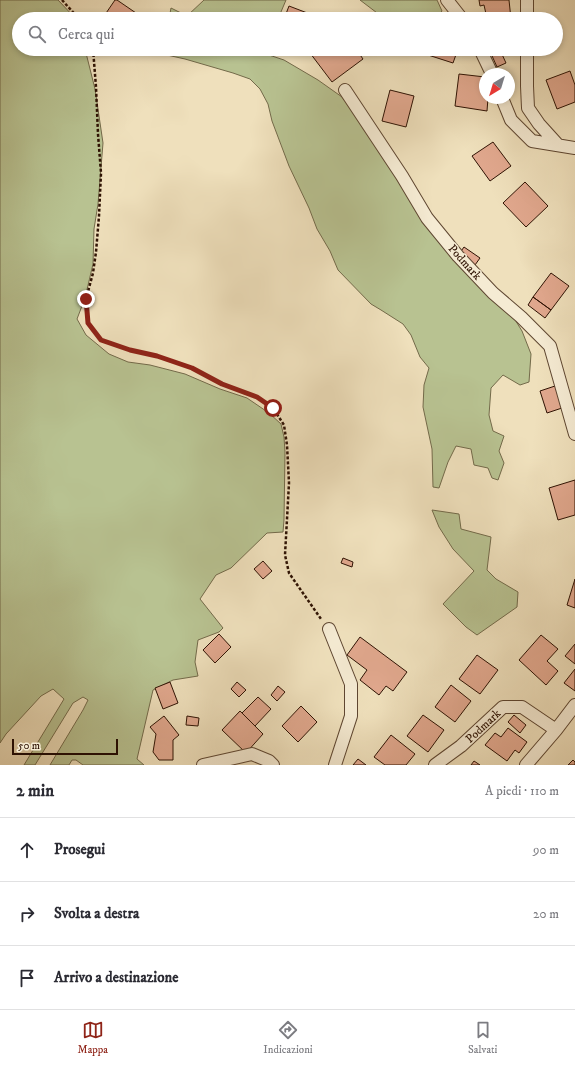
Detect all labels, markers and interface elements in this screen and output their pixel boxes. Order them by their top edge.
search box [12,12,563,56]
icon: search [26,23,48,45]
text: Cerca qui [58,25,114,44]
north arrow [479,68,515,104]
street label: Podmark [445,241,485,283]
route end [77,290,95,308]
route start [264,399,282,417]
street label: Podmark [462,706,504,747]
scale bar [12,737,118,756]
text: 50 m [18,739,40,753]
text: 2 min [16,780,54,802]
text: A piedi · 110 m [485,783,559,799]
icon: ahead [16,839,38,861]
text: Prosegui [54,840,105,859]
text: 90 m [533,842,559,858]
icon: right [16,903,38,925]
text: Svolta a destra [54,904,139,923]
text: 20 m [533,906,559,922]
icon: arrive [16,967,38,989]
text: Arrivo a destinazione [54,968,178,987]
tab: Mappa [78,1019,108,1057]
tab: Indicazioni [263,1019,313,1057]
tab: Salvati [468,1019,497,1057]

